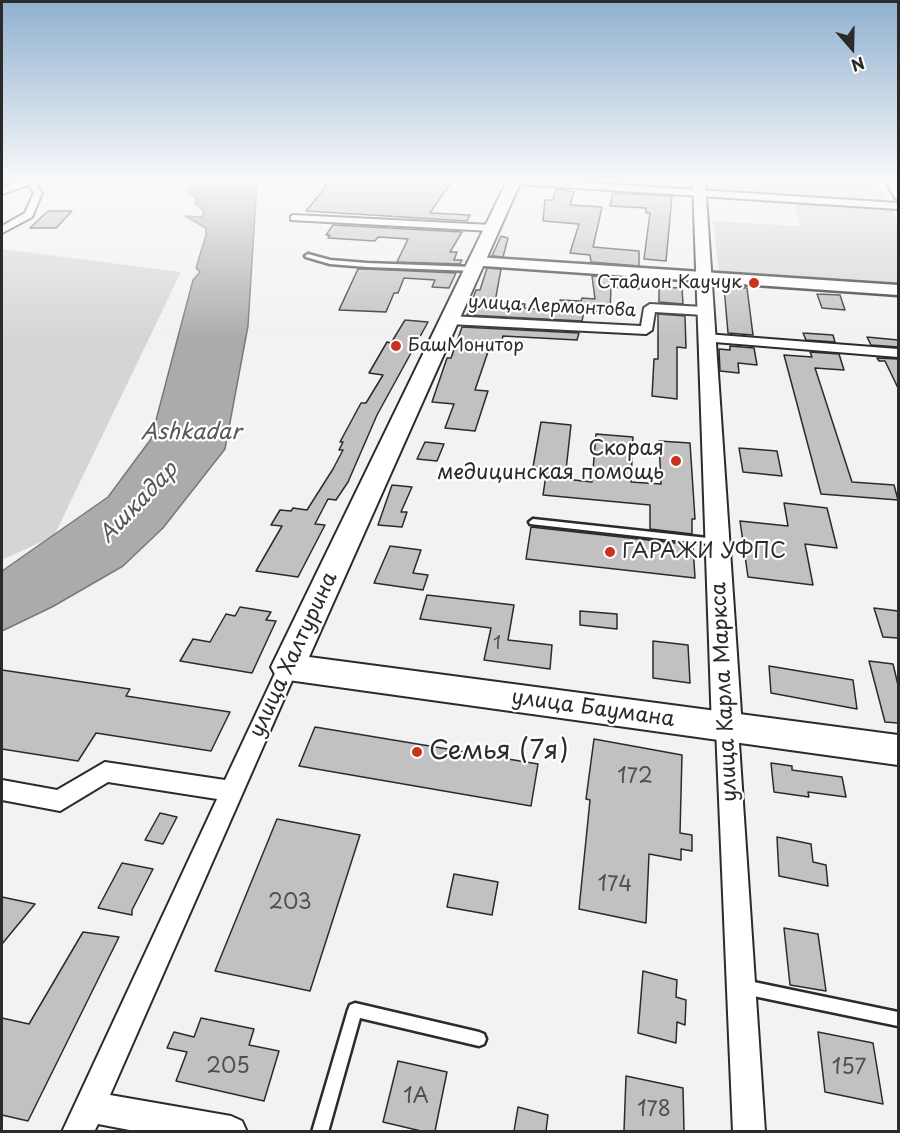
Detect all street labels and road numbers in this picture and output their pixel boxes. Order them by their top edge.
street label: улица Лермонтова [467,292,637,322]
street label: улица Халтурина [245,568,343,742]
street label: улица Карла Маркса [707,582,743,802]
street label: улица Баумана [510,685,676,733]

